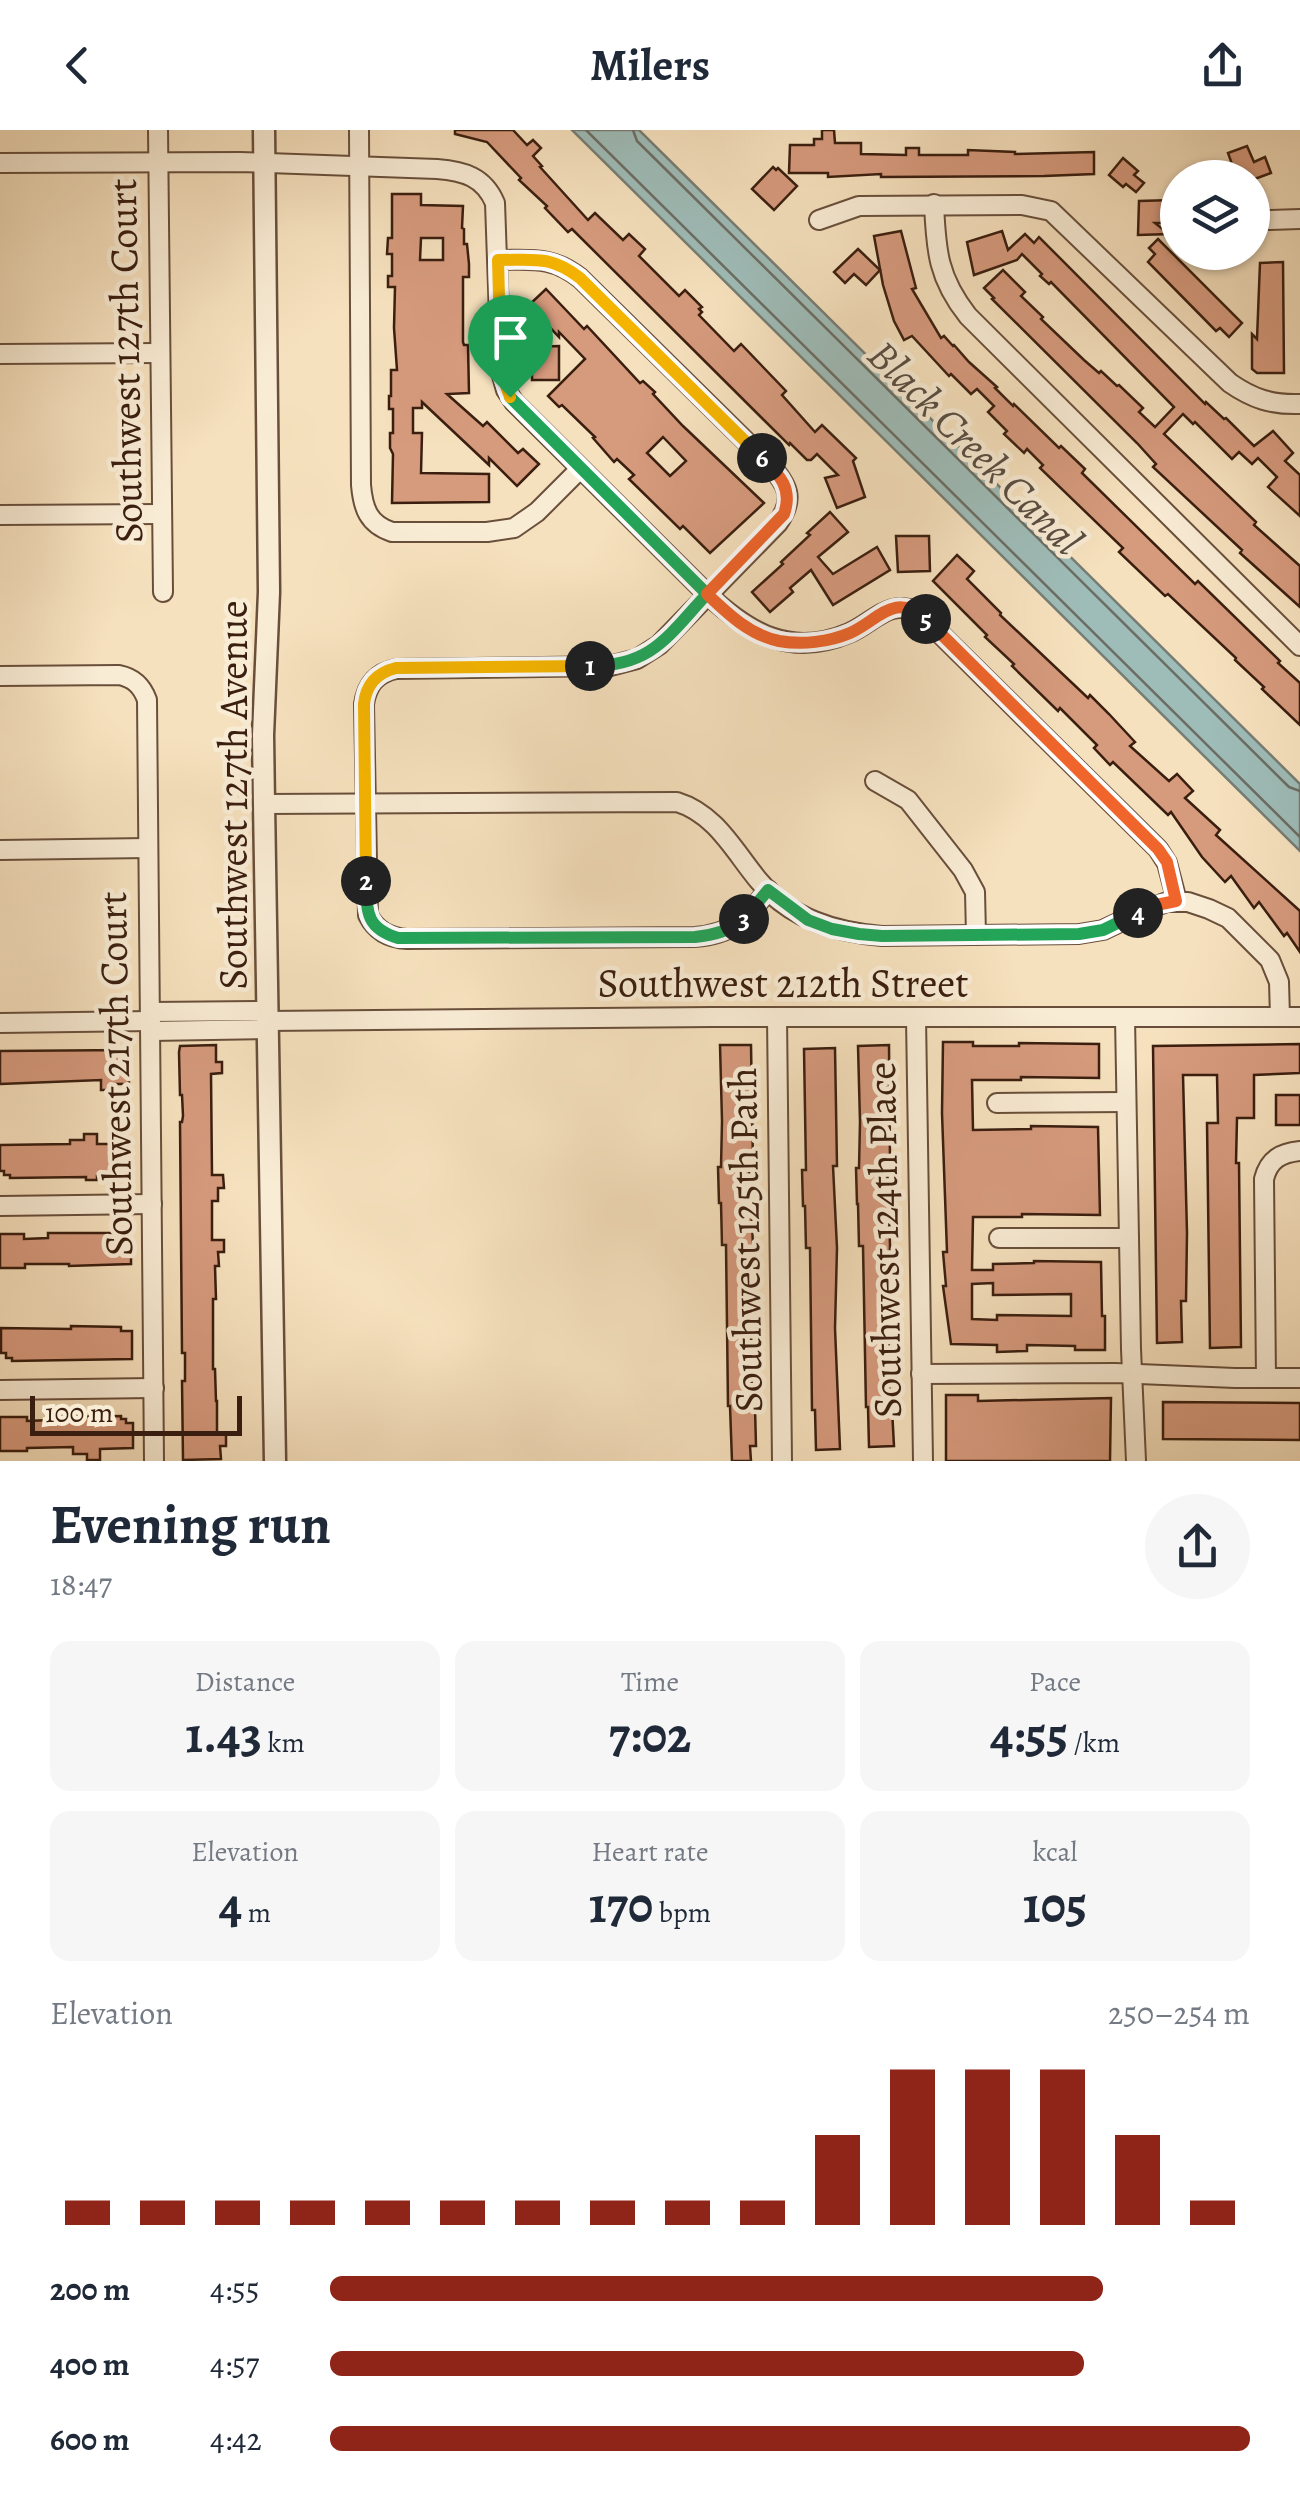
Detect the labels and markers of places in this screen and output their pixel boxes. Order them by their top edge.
pin [468,295,553,398]
pin: 6 [737,433,787,483]
pin: 5 [901,594,951,644]
pin: 1 [565,641,615,691]
pin: 2 [341,856,391,906]
pin: 4 [1113,888,1163,938]
pin: 3 [719,894,769,944]

